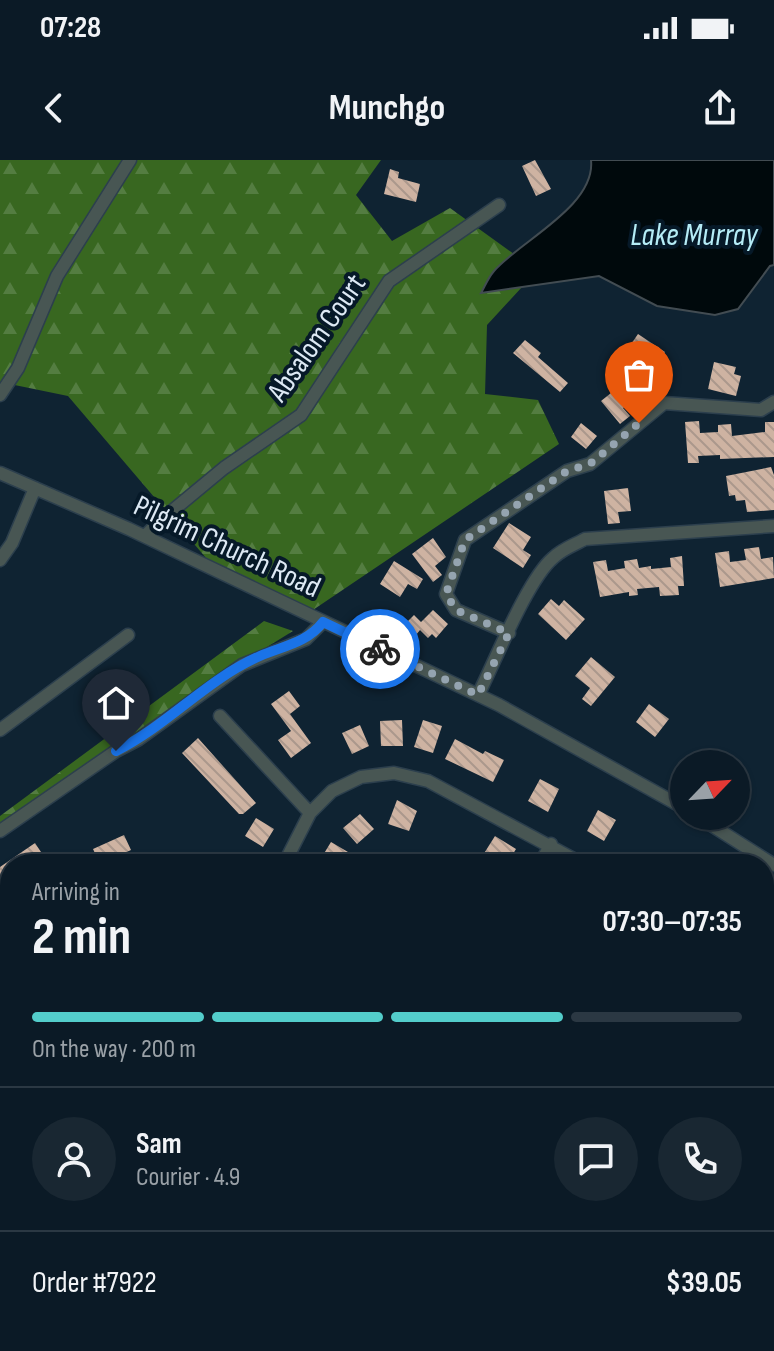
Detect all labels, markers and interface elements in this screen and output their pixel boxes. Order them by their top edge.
text: 07:28 [40,10,101,46]
icon: back [32,86,76,130]
icon: share [698,86,742,130]
text: Munchgo [329,87,445,130]
water label: Lake Murray [630,216,759,255]
street label: Absalom Court [259,267,374,409]
pin [605,341,673,423]
icon: bag [617,353,661,397]
street label: Pilgrim Church Road [128,488,326,606]
courier [340,609,420,689]
icon: bike [358,627,402,671]
pin [82,669,150,751]
icon: home [94,681,138,725]
north arrow [670,750,750,830]
map controls [670,750,750,830]
text: Arriving in [32,877,120,908]
text: 07:30–07:35 [602,904,742,940]
text: 2 min [32,906,131,969]
text: On the way · 200 m [32,1034,196,1065]
button: person [32,1117,116,1201]
button: chat [554,1117,638,1201]
button: phone [658,1117,742,1201]
text: Sam [136,1126,182,1162]
text: Courier · 4.9 [136,1162,240,1193]
text: Order #7922 [32,1265,157,1301]
text: $39.05 [666,1265,742,1301]

